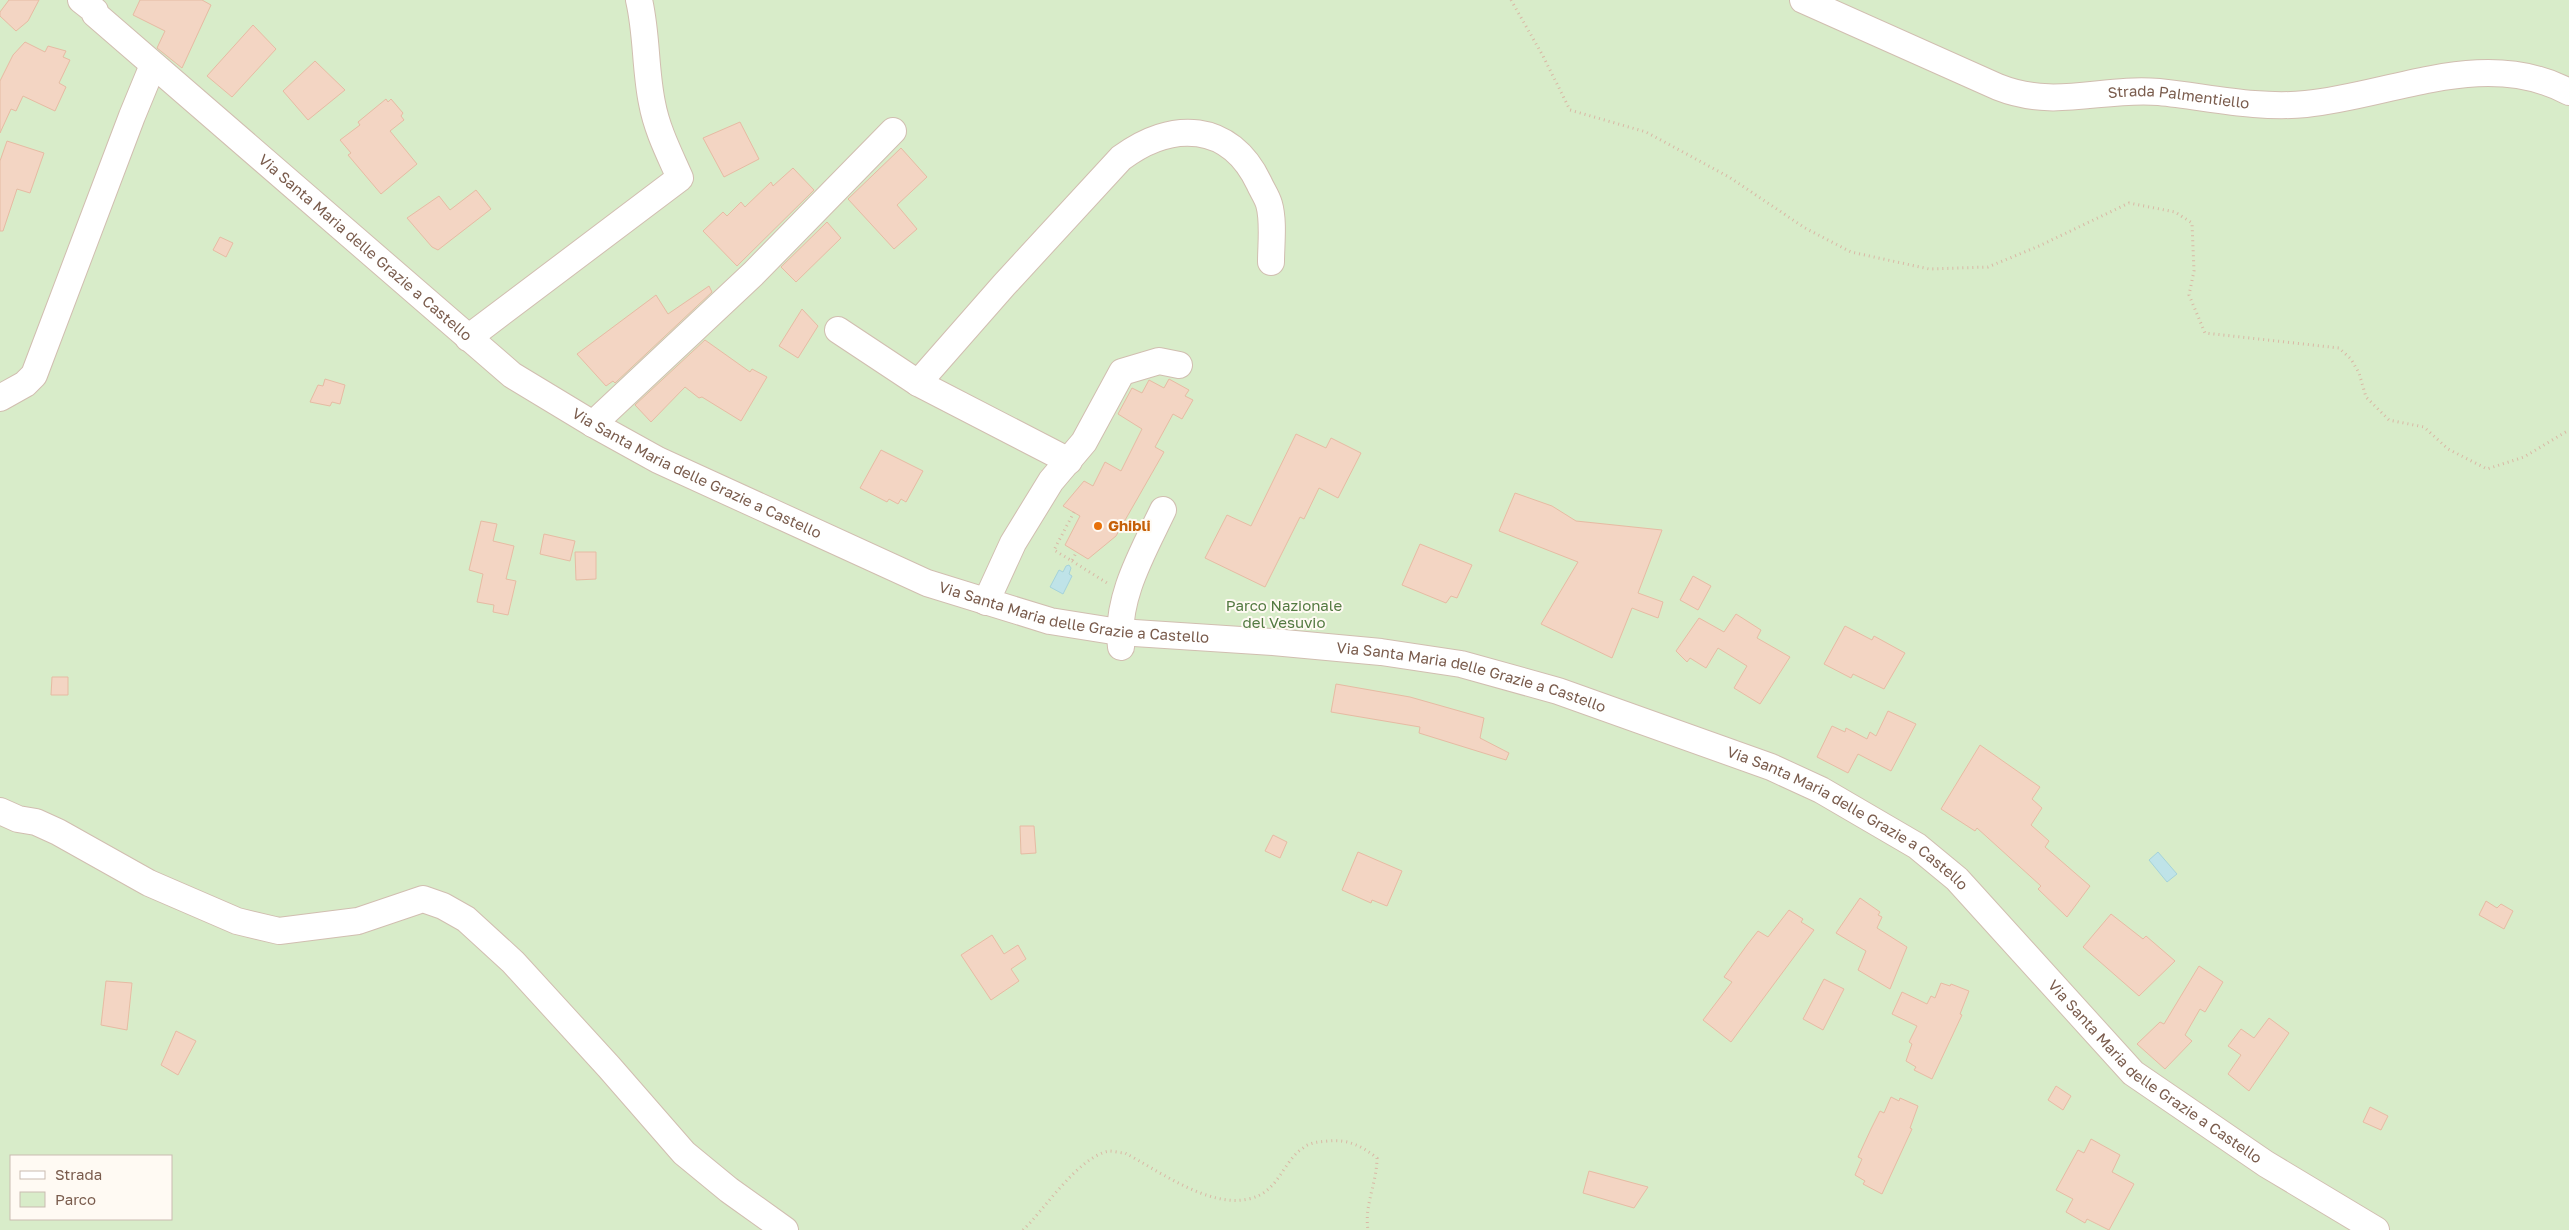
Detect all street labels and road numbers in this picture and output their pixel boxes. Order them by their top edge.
street label: Strada Palmentiello [2107,81,2250,112]
street label: Via Santa Maria delle Grazie a Castello [255,150,476,344]
street label: Via Santa Maria delle Grazie a Castello [569,403,825,542]
street label: Via Santa Maria delle Grazie a Castello [937,577,1210,646]
street label: Via Santa Maria delle Grazie a Castello [1336,638,1608,715]
street label: Via Santa Maria delle Grazie a Castello [1725,742,1972,893]
street label: Via Santa Maria delle Grazie a Castello [2045,976,2266,1167]

